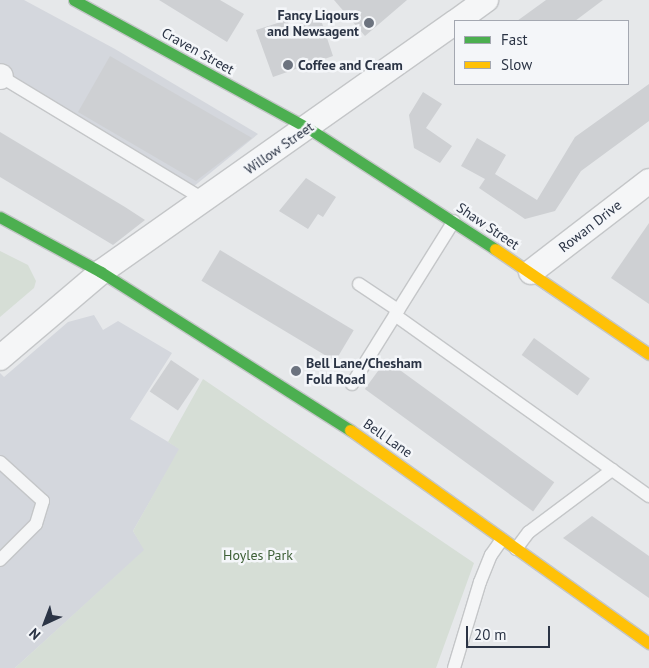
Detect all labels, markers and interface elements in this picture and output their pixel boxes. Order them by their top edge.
place label: Fancy Liqours and Newsagent [267,7,359,40]
marker: Fancy Liqours and Newsagent [363,17,375,29]
legend [454,20,629,85]
street label: Craven Street [159,24,237,78]
text: Fast [501,30,528,49]
text: Slow [501,55,532,74]
place label: Coffee and Cream [298,57,403,73]
marker: Coffee and Cream [282,59,294,71]
street label: Willow Street [241,118,317,178]
street label: Rowan Drive [555,196,625,256]
street label: Shaw Street [454,199,522,253]
place label: Bell Lane/Chesham Fold Road [306,355,422,388]
marker: Bell Lane/Chesham Fold Road [290,365,302,377]
street label: Bell Lane [360,415,416,461]
park label: Hoyles Park [223,547,293,563]
north arrow [20,598,70,648]
scale bar [469,616,553,648]
text: N [25,624,44,644]
text: 20 m [474,625,507,644]

